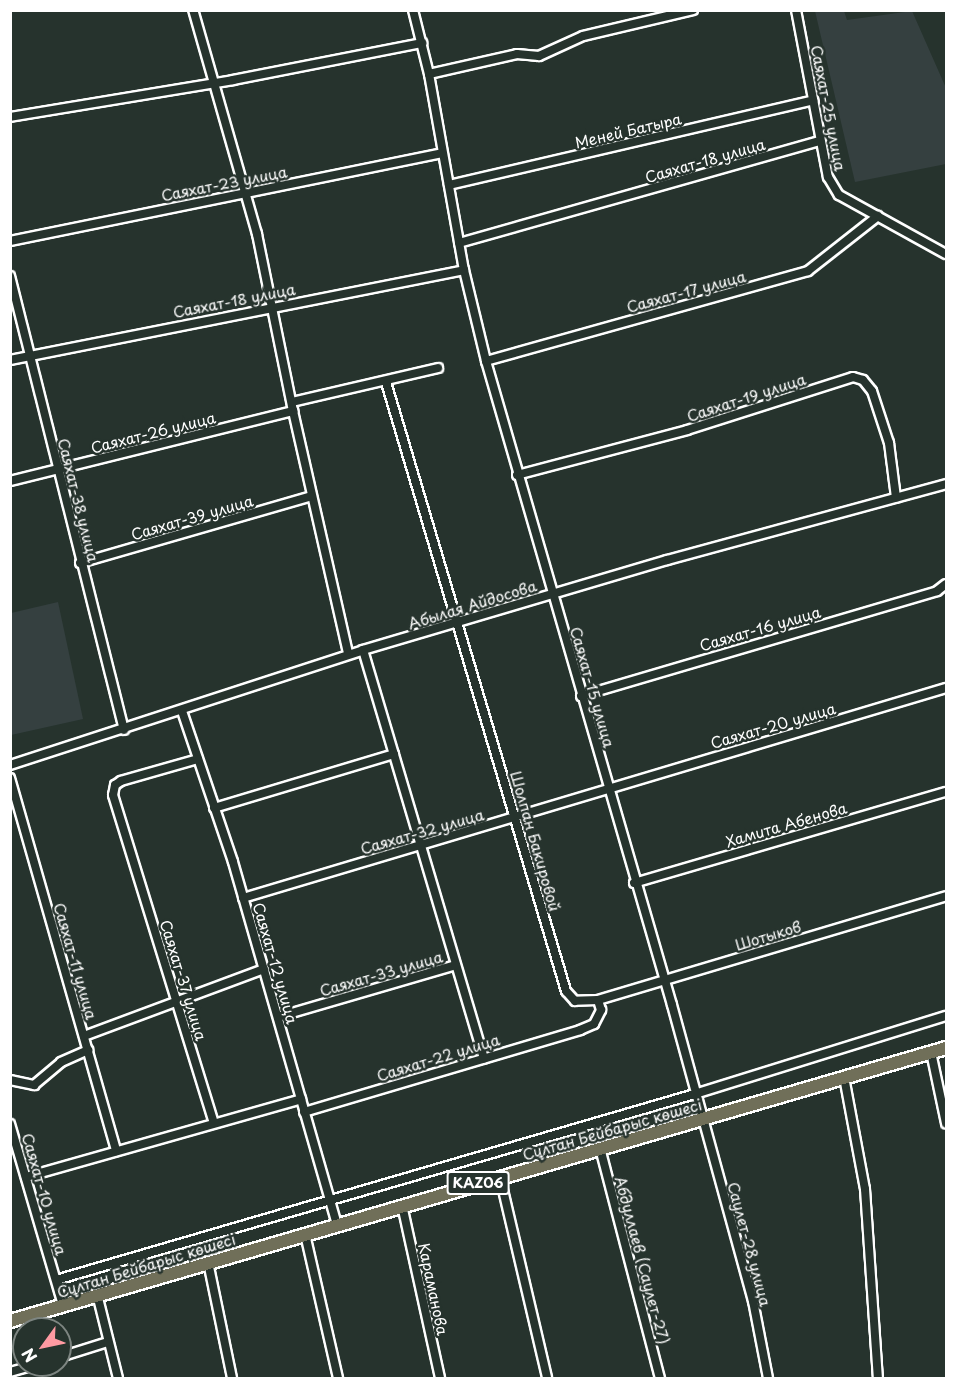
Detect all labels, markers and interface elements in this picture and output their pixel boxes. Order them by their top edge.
street label: Саяхат-25 улица [808,43,850,173]
street label: Меней Батыра [573,109,683,151]
street label: Саяхат-18 улица [643,134,767,186]
street label: Саяхат-23 улица [159,162,289,204]
street label: Саяхат-17 улица [624,266,748,316]
street label: Саяхат-18 улица [171,279,297,321]
street label: Саяхат-19 улица [684,369,808,425]
street label: Саяхат-26 улица [88,408,218,456]
street label: Саяхат-38 улица [55,436,103,564]
street label: Саяхат-39 улица [129,491,255,543]
street label: Абылая Айдосова [405,576,539,632]
street label: Саяхат-16 улица [697,602,823,654]
street label: Саяхат-15 улица [567,624,619,750]
street label: Саяхат-20 улица [708,698,838,752]
street label: Шолпан Бакировой [507,769,565,913]
street label: Хамита Абенова [723,798,849,850]
street label: Саяхат-32 улица [358,805,486,857]
street label: Саяхат-11 улица [51,900,101,1022]
street label: Саяхат-12 улица [250,900,302,1026]
street label: Шотыков [733,916,803,954]
street label: Саяхат-37 улица [157,917,211,1043]
street label: Саяхат-33 улица [317,947,445,999]
street label: Саяхат-22 улица [374,1030,502,1084]
street label: Сұлтан Бейбарыс көшесі [521,1095,703,1163]
street label: Саяхат-10 улица [19,1131,71,1257]
road number: KAZ06 [446,1172,510,1194]
street label: Абдуллаев (Саулет-27) [612,1174,674,1346]
street label: Саулет-28 улица [725,1180,775,1308]
street label: Сұлтан Бейбарыс көшесі [55,1229,237,1301]
street label: Караманова [415,1241,453,1337]
north arrow [12,1317,72,1377]
text: N [15,1344,42,1368]

